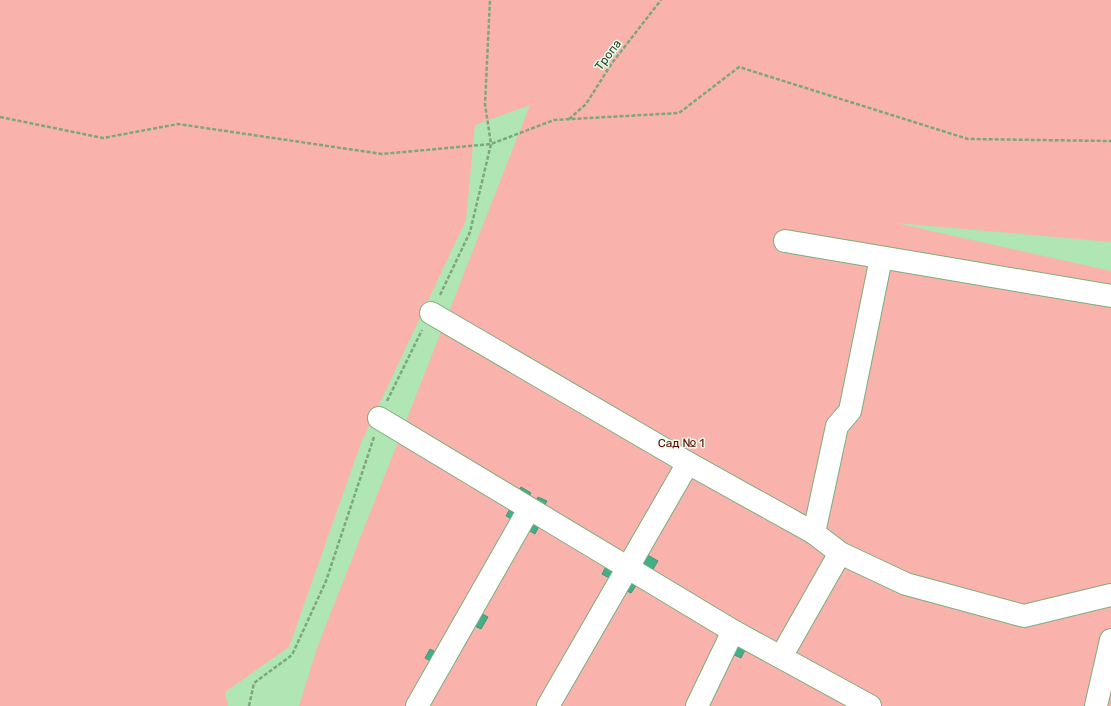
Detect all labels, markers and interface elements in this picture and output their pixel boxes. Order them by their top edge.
street label: Тропа [592,37,624,73]
park label: Сад № 1 [658,436,704,450]

